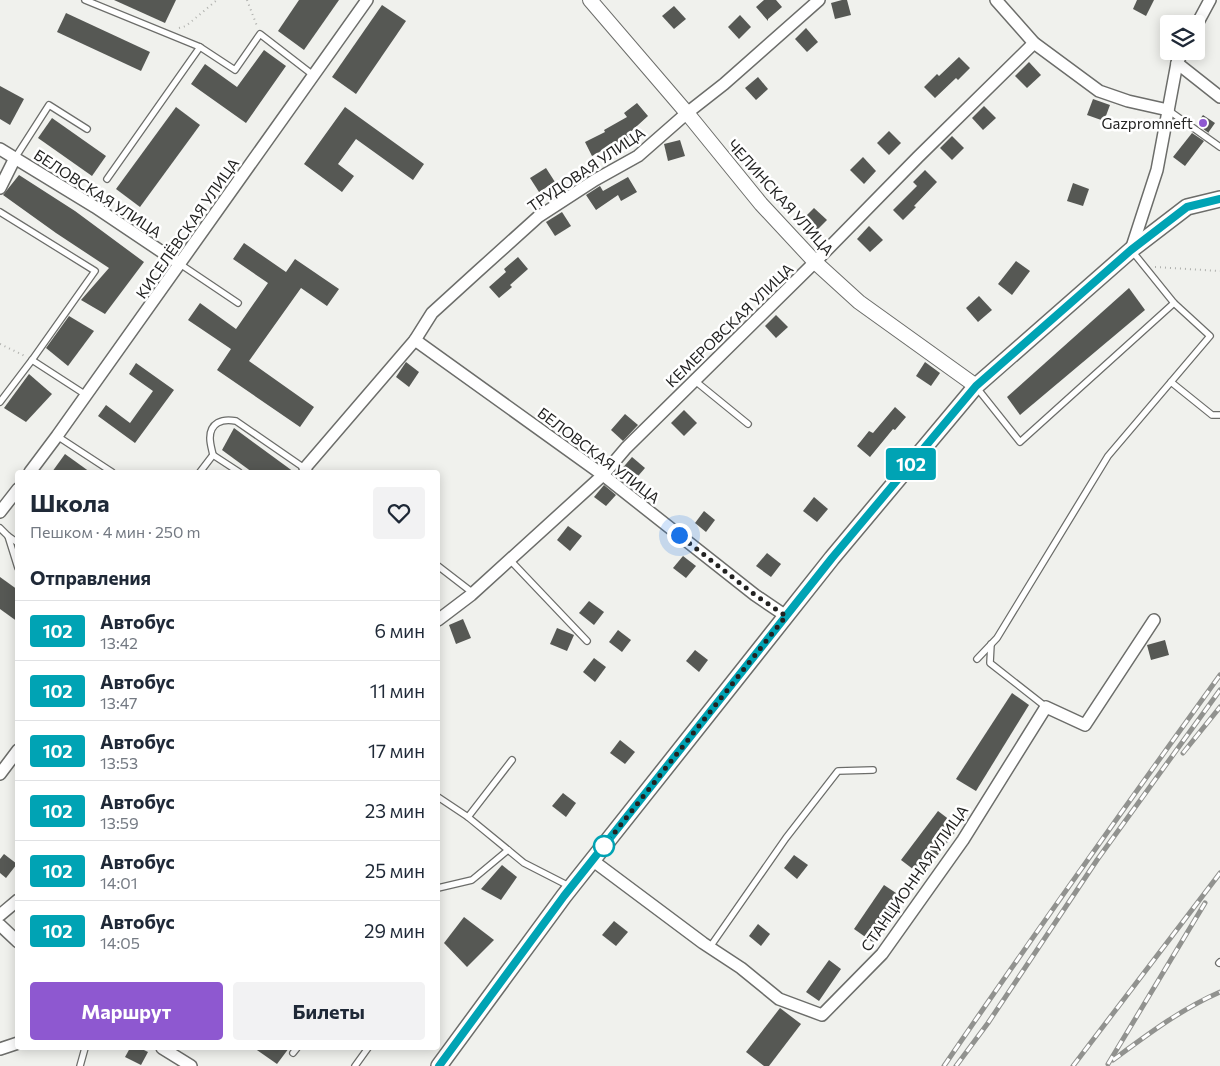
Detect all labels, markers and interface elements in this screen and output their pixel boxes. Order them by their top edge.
map controls [1160,15,1205,60]
button: layers [1160,15,1205,60]
place label: Gazpromneft [1102,114,1193,132]
marker: Gazpromneft [1197,117,1209,129]
street label: ТРУДОВАЯ УЛИЦА [524,123,648,215]
street label: ЧЕЛИНСКАЯ УЛИЦА [724,135,838,259]
street label: БЕЛОВСКАЯ УЛИЦА [31,145,165,241]
street label: КИСЕЛЁВСКАЯ УЛИЦА [132,154,242,302]
street label: КЕМЕРОВСКАЯ УЛИЦА [661,259,797,391]
street label: БЕЛОВСКАЯ УЛИЦА [534,403,664,507]
line badge: 102 [882,448,940,480]
text: 102 [896,453,926,475]
button: heart [373,487,425,539]
text: Школа [30,488,110,517]
text: Пешком · 4 мин · 250 m [30,522,200,541]
your location [667,523,692,548]
text: Отправления [30,566,151,589]
text: Автобус [100,610,175,633]
text: 6 мин [375,619,425,642]
text: 102 [42,620,73,642]
text: 13:42 [100,633,138,652]
text: Автобус [100,670,175,693]
text: 11 мин [370,679,425,702]
text: 102 [42,680,73,702]
text: 13:47 [100,693,137,712]
text: Автобус [100,730,175,753]
text: 17 мин [368,739,425,762]
text: 102 [42,740,73,762]
text: 13:53 [100,753,138,772]
text: Автобус [100,790,175,813]
text: 23 мин [365,799,425,822]
text: 102 [42,800,73,822]
street label: СТАНЦИОННАЯ УЛИЦА [857,802,971,954]
text: 13:59 [100,813,139,832]
unlabelled marker [593,835,615,857]
text: Автобус [100,850,175,873]
text: 25 мин [365,859,425,882]
text: 102 [42,860,73,882]
text: 14:01 [100,873,138,892]
text: Автобус [100,910,175,933]
text: 29 мин [364,919,425,942]
text: 102 [42,920,73,942]
text: 14:05 [100,933,140,952]
button: Маршрут [30,982,223,1040]
button: Билеты [233,982,425,1040]

